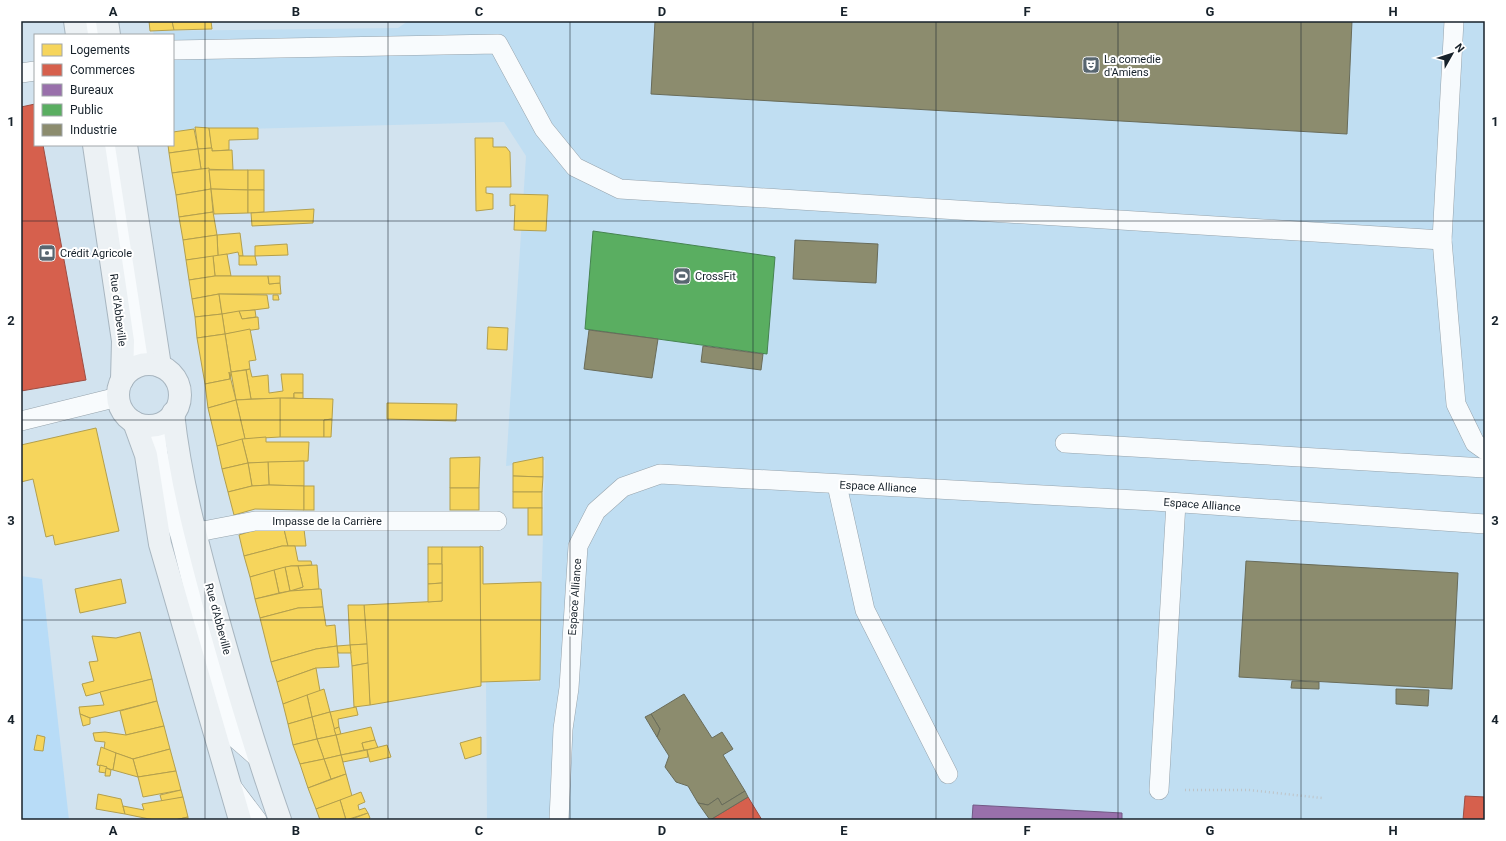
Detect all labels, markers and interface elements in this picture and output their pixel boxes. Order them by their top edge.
text: A [109,4,118,19]
text: B [292,4,300,19]
text: C [475,4,484,19]
text: D [658,4,666,19]
text: E [840,4,848,19]
text: F [1023,4,1031,19]
text: G [1206,4,1215,19]
text: H [1388,4,1398,19]
legend [34,34,174,146]
north arrow [1432,34,1472,74]
text: N [1452,41,1467,55]
text: Logements [70,43,130,57]
place label: La comedie d'Amiens [1104,53,1161,79]
theatre icon: La comedie d'Amiens [1081,55,1101,75]
text: Commerces [70,63,135,77]
text: Bureaux [70,83,114,97]
text: Public [70,103,103,117]
text: 1 [7,114,15,129]
text: 1 [1491,114,1499,129]
text: Industrie [70,123,117,137]
bank icon: Crédit Agricole [37,243,57,263]
place label: Crédit Agricole [60,247,132,260]
sports icon: CrossFit [672,266,692,286]
place label: CrossFit [695,270,736,283]
street label: Rue d'Abbeville [107,273,129,347]
text: 2 [7,313,15,328]
text: 2 [1491,313,1499,328]
street label: Espace Alliance [839,478,917,496]
street label: Espace Alliance [1163,496,1241,514]
text: 3 [7,513,15,528]
text: 3 [1491,513,1499,528]
street label: Impasse de la Carrière [272,515,382,528]
street label: Espace Alliance [566,558,584,636]
street label: Rue d'Abbeville [202,582,234,656]
text: 4 [7,712,15,727]
text: 4 [1491,712,1499,727]
text: A [109,823,118,838]
text: B [292,823,300,838]
text: C [475,823,484,838]
text: D [658,823,666,838]
text: E [840,823,848,838]
text: F [1023,823,1031,838]
text: G [1206,823,1215,838]
text: H [1388,823,1398,838]

